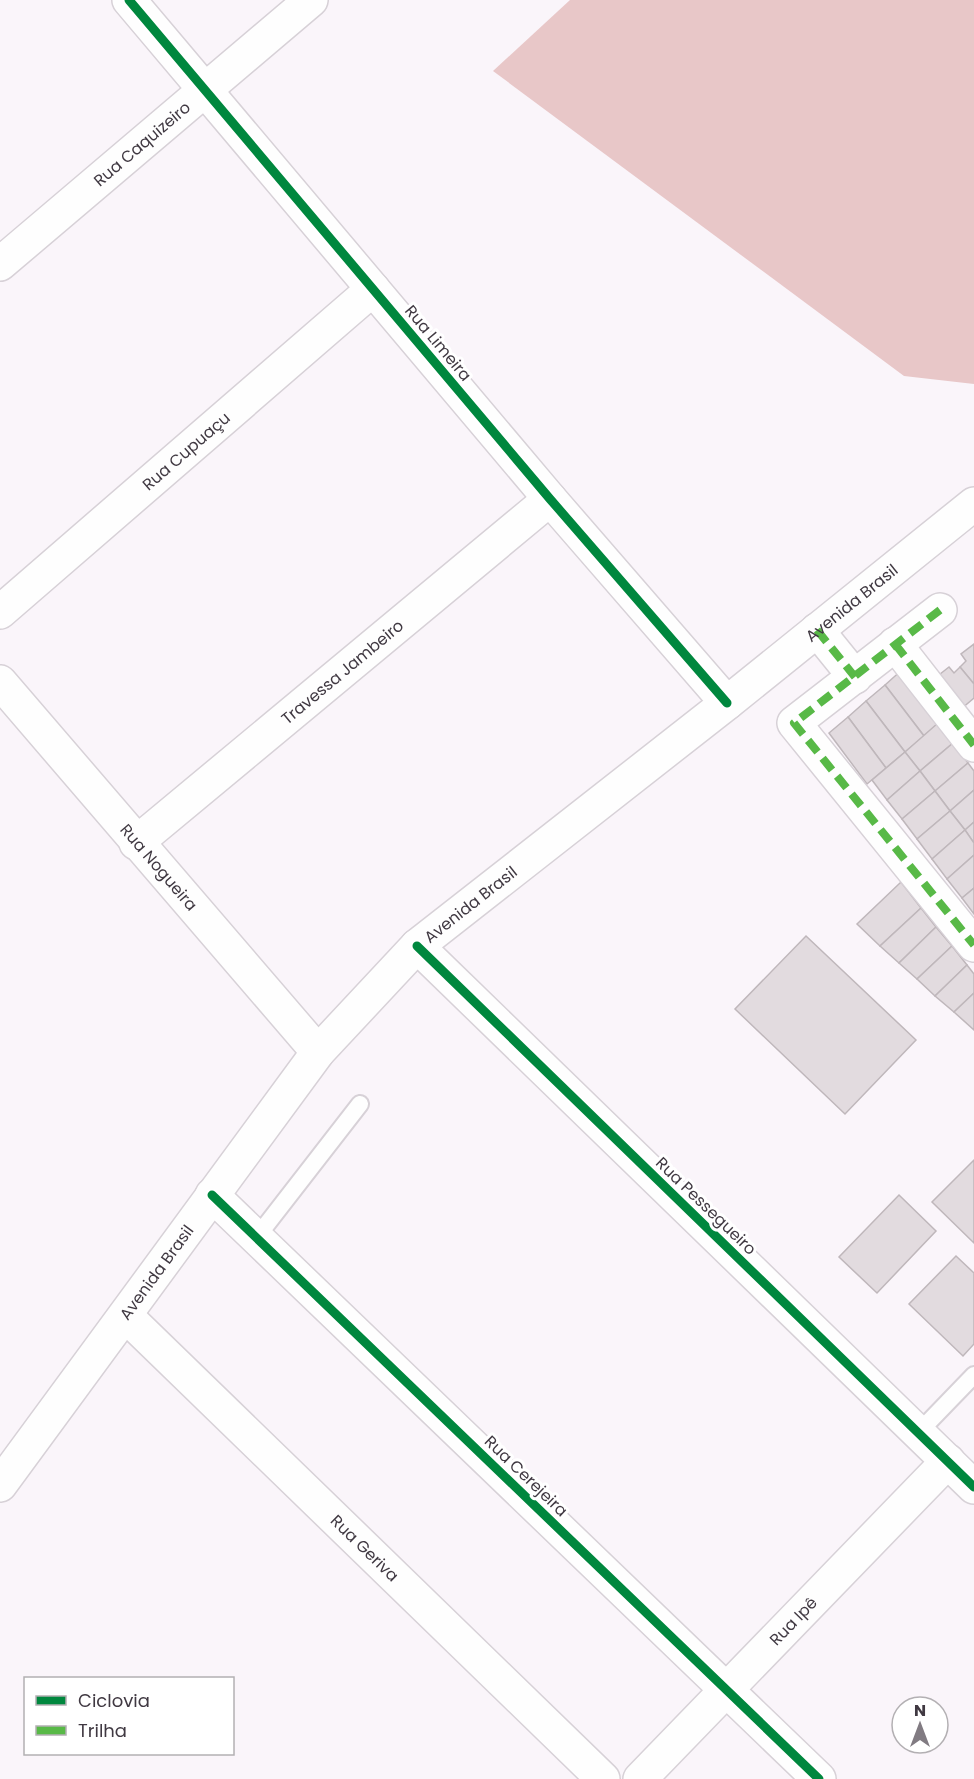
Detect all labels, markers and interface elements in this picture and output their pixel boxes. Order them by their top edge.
street label: Rua Caquizeiro [88,96,195,191]
street label: Rua Limeira [399,300,477,386]
street label: Rua Cupuaçu [137,406,235,496]
street label: Avenida Brasil [800,558,903,647]
street label: Travessa Jambeiro [276,614,408,729]
street label: Rua Nogueira [115,818,203,916]
street label: Avenida Brasil [419,860,522,948]
street label: Rua Pessegueiro [651,1152,761,1260]
street label: Avenida Brasil [114,1220,199,1324]
street label: Rua Cerejeira [479,1430,573,1522]
street label: Rua Geriva [326,1509,404,1587]
street label: Rua Ipê [764,1591,822,1650]
legend [24,1677,234,1755]
text: Ciclovia [78,1688,150,1713]
north arrow [890,1695,950,1755]
text: N [914,1699,926,1722]
text: Trilha [78,1718,127,1743]

